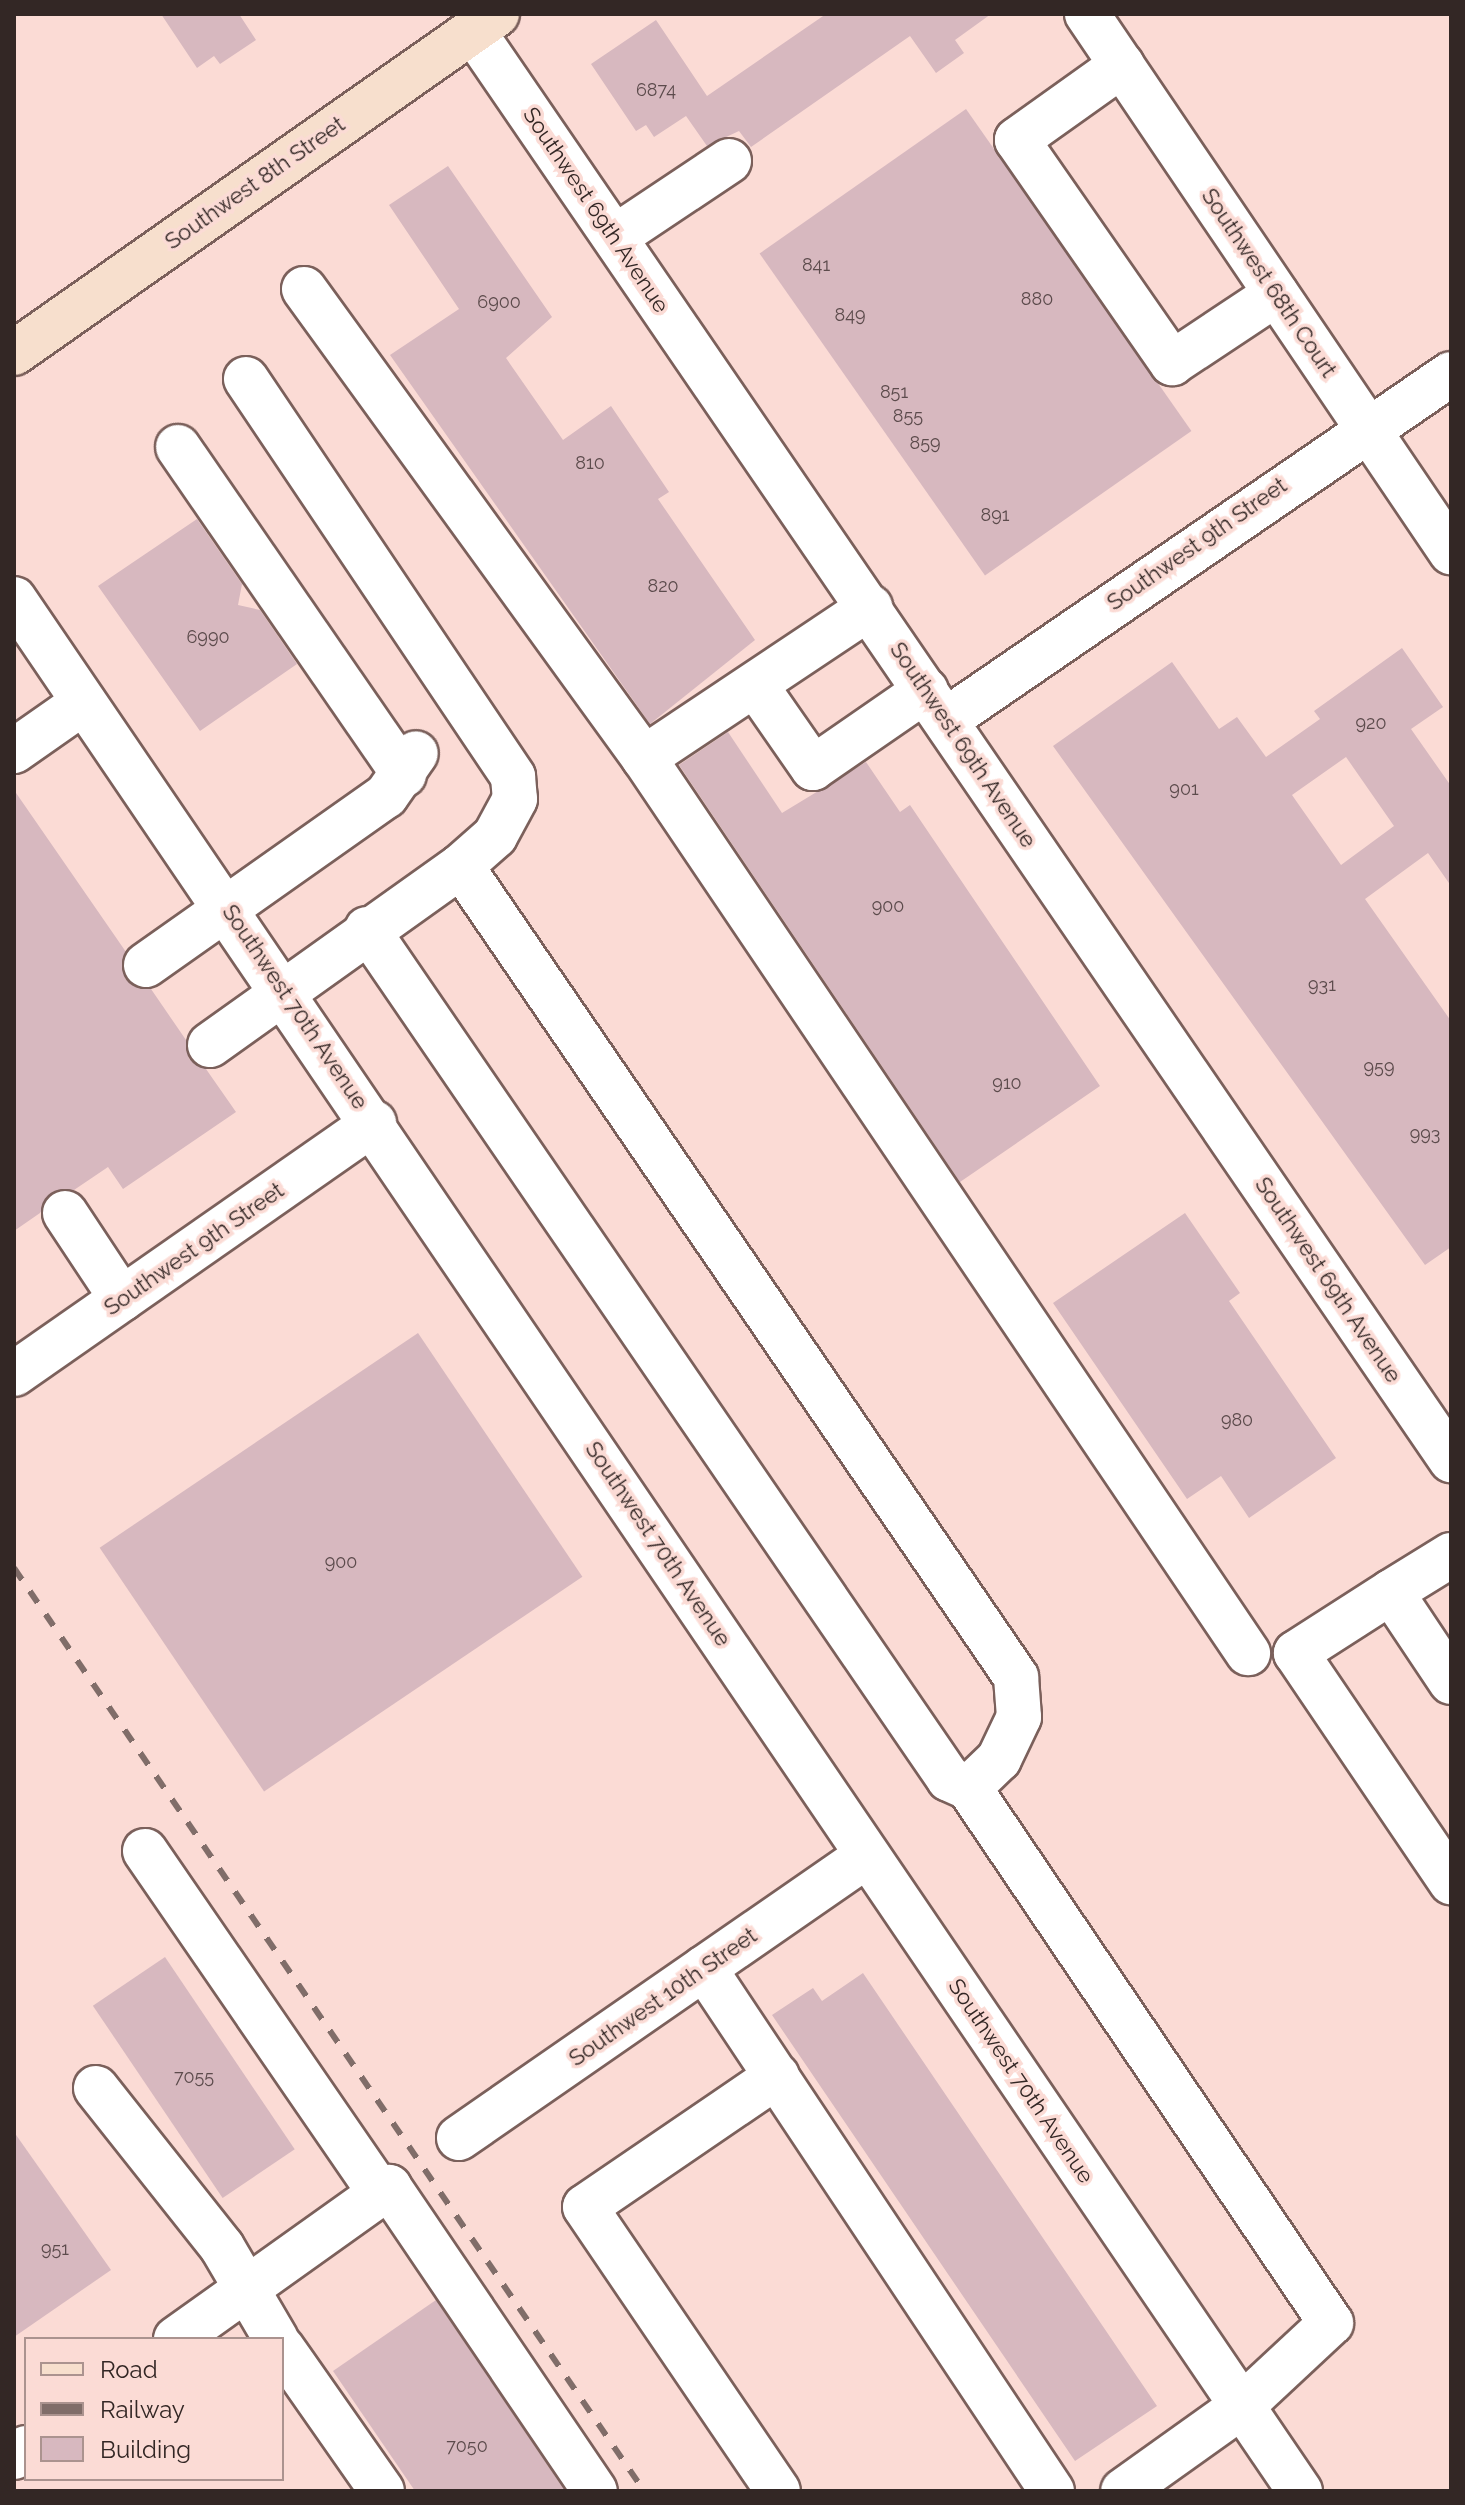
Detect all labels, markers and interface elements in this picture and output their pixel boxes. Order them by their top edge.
house number: 6874 [636,79,676,101]
street label: Southwest 69th Avenue [517,102,675,318]
street label: Southwest 8th Street [160,111,350,255]
street label: Southwest 68th Court [1196,184,1342,382]
house number: 841 [802,254,830,276]
house number: 880 [1021,288,1053,310]
house number: 6900 [477,291,521,313]
house number: 849 [834,304,866,326]
house number: 851 [880,381,908,403]
house number: 855 [893,405,923,427]
house number: 859 [909,432,941,454]
house number: 810 [575,452,605,474]
street label: Southwest 9th Street [1102,472,1292,616]
house number: 891 [981,504,1009,526]
house number: 820 [647,575,679,597]
house number: 6990 [187,626,229,648]
street label: Southwest 69th Avenue [884,637,1042,853]
house number: 920 [1356,712,1386,734]
house number: 901 [1169,778,1199,800]
house number: 900 [872,895,904,917]
street label: Southwest 70th Avenue [217,899,373,1115]
house number: 931 [1308,974,1336,996]
house number: 959 [1364,1056,1394,1078]
house number: 910 [992,1072,1022,1094]
house number: 993 [1410,1123,1440,1145]
street label: Southwest 69th Avenue [1249,1172,1407,1388]
street label: Southwest 9th Street [99,1177,289,1321]
house number: 980 [1221,1409,1253,1431]
street label: Southwest 70th Avenue [580,1436,736,1652]
house number: 900 [325,1551,357,1573]
street label: Southwest 10th Street [564,1922,762,2072]
street label: Southwest 70th Avenue [943,1973,1099,2189]
house number: 7055 [174,2066,214,2088]
house number: 951 [41,2238,69,2260]
legend [24,2337,284,2481]
text: Road [100,2355,158,2384]
text: Railway [100,2395,185,2424]
text: Building [100,2435,191,2464]
house number: 7050 [446,2435,488,2457]

